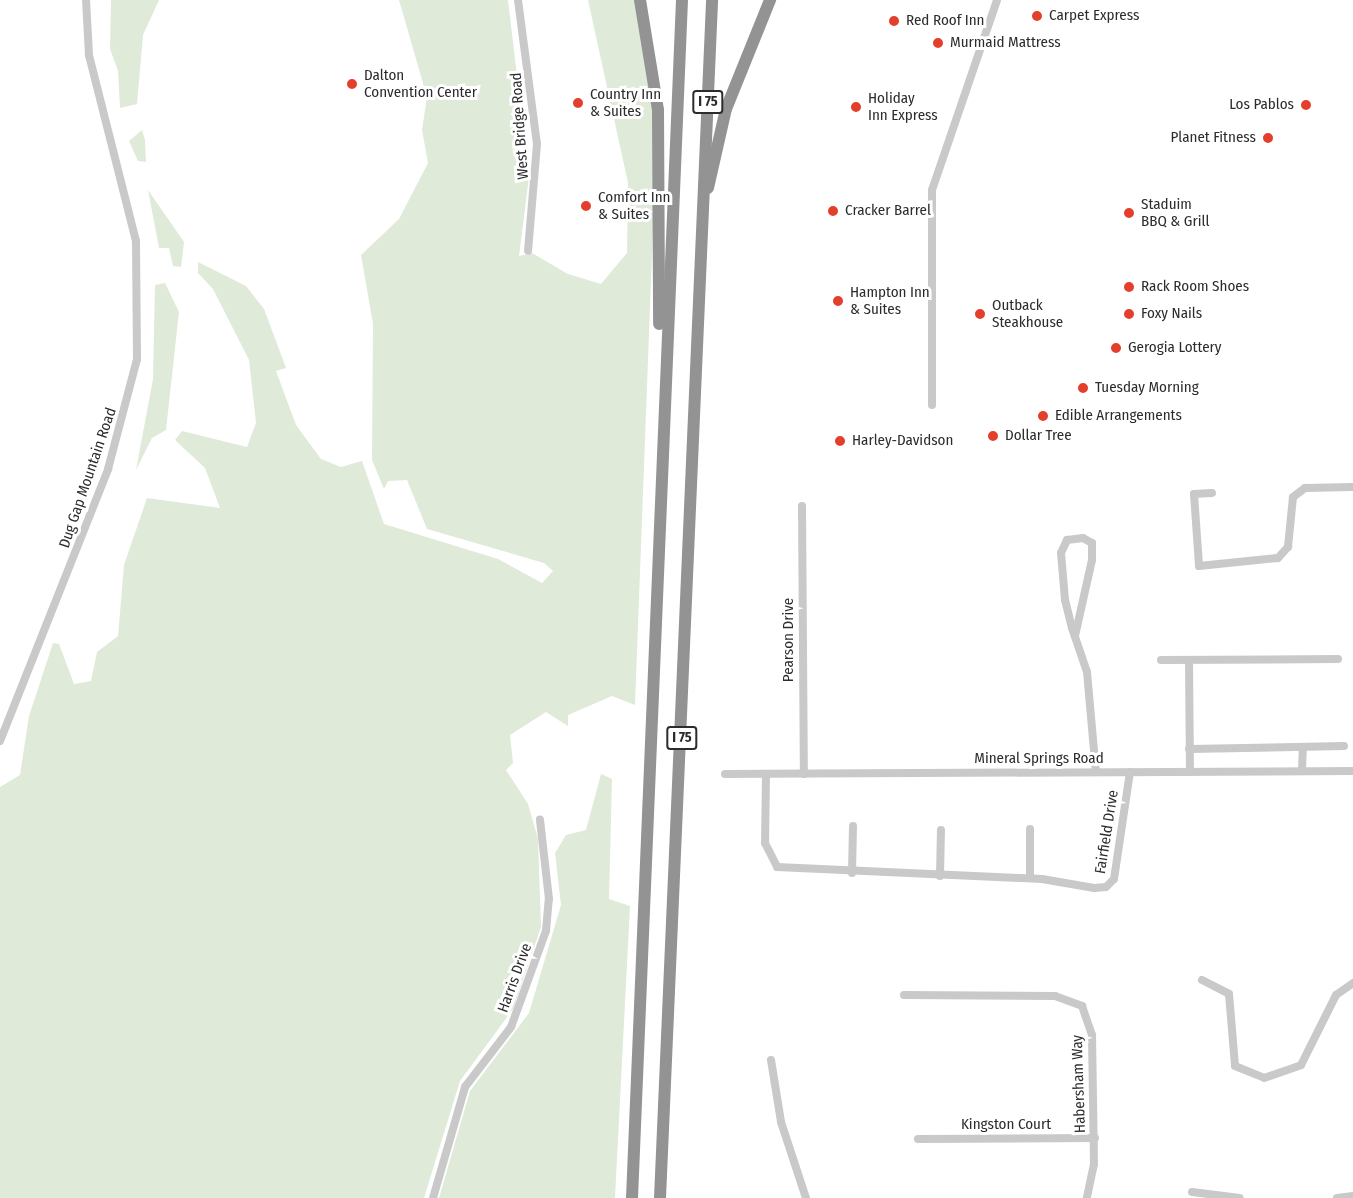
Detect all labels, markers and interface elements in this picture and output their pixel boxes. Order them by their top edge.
place label: Carpet Express [1049,7,1139,25]
marker: Carpet Express [1030,9,1044,23]
place label: Red Roof Inn [906,12,985,30]
marker: Red Roof Inn [887,14,901,28]
place label: Murmaid Mattress [950,34,1061,52]
marker: Murmaid Mattress [931,36,945,50]
place label: Dalton Convention Center [364,66,477,101]
street label: West Bridge Road [507,72,533,180]
marker: Dalton Convention Center [345,77,359,91]
place label: Country Inn & Suites [590,85,661,120]
place label: Holiday Inn Express [868,89,938,124]
road number: I 75 [692,91,724,113]
marker: Country Inn & Suites [571,96,585,110]
place label: Los Pablos [1229,96,1294,114]
marker: Los Pablos [1299,98,1313,112]
marker: Holiday Inn Express [849,100,863,114]
place label: Planet Fitness [1171,129,1256,147]
marker: Planet Fitness [1261,131,1275,145]
place label: Comfort Inn & Suites [598,188,670,223]
place label: Staduim BBQ & Grill [1141,195,1209,230]
marker: Comfort Inn & Suites [579,199,593,213]
place label: Cracker Barrel [845,202,931,220]
marker: Cracker Barrel [826,204,840,218]
marker: Staduim BBQ & Grill [1122,206,1136,220]
place label: Rack Room Shoes [1141,278,1249,296]
marker: Rack Room Shoes [1122,280,1136,294]
place label: Hampton Inn & Suites [850,283,930,318]
marker: Hampton Inn & Suites [831,294,845,308]
place label: Outback Steakhouse [992,296,1063,331]
place label: Foxy Nails [1141,305,1202,323]
marker: Outback Steakhouse [973,307,987,321]
marker: Foxy Nails [1122,307,1136,321]
place label: Gerogia Lottery [1128,339,1222,357]
marker: Gerogia Lottery [1109,341,1123,355]
place label: Tuesday Morning [1095,379,1199,397]
marker: Tuesday Morning [1076,381,1090,395]
street label: Dug Gap Mountain Road [56,405,120,551]
place label: Edible Arrangements [1055,407,1182,425]
marker: Edible Arrangements [1036,409,1050,423]
place label: Dollar Tree [1005,427,1072,445]
marker: Dollar Tree [986,429,1000,443]
place label: Harley-Davidson [852,432,953,450]
marker: Harley-Davidson [833,434,847,448]
street label: Pearson Drive [780,598,798,682]
road number: I 75 [666,727,698,749]
street label: Mineral Springs Road [974,750,1104,768]
street label: Fairfield Drive [1092,789,1122,875]
street label: Harris Drive [494,941,536,1015]
street label: Habersham Way [1068,1035,1090,1133]
street label: Kingston Court [961,1116,1051,1134]

